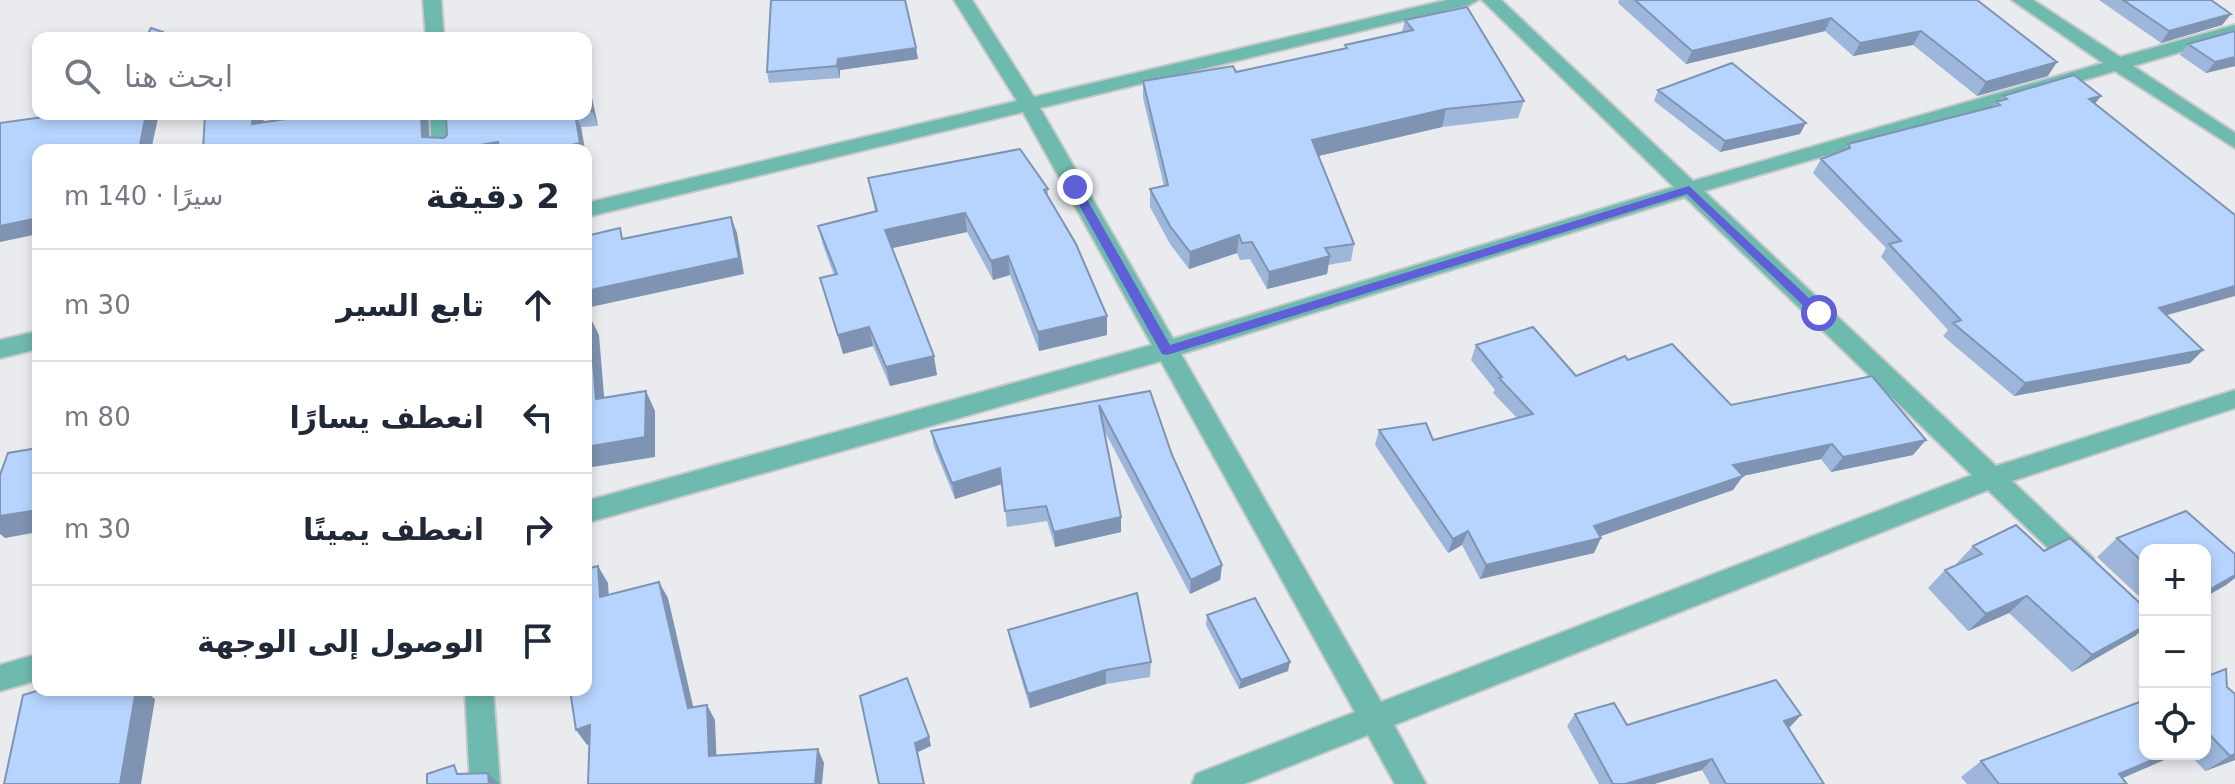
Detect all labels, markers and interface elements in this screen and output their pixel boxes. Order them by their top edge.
search box [32,32,592,120]
icon: search [60,54,104,98]
text: ابحث هنا [124,59,233,94]
route end [1057,169,1093,205]
text: 2 دقيقة [426,176,560,216]
text: سيرًا · 140 m [64,181,223,211]
icon: ahead [516,283,560,327]
text: تابع السير [336,288,484,323]
text: 30 m [64,290,131,320]
route start [1801,295,1837,331]
icon: left [516,395,560,439]
text: انعطف يسارًا [290,400,484,435]
text: 80 m [64,402,131,432]
icon: right [516,507,560,551]
text: انعطف يمينًا [303,512,484,547]
text: 30 m [64,514,131,544]
map controls [2139,544,2211,760]
button: + [2139,544,2211,616]
button: − [2139,616,2211,688]
icon: arrive [516,619,560,663]
text: الوصول إلى الوجهة [197,624,484,659]
button: locate [2139,688,2211,760]

